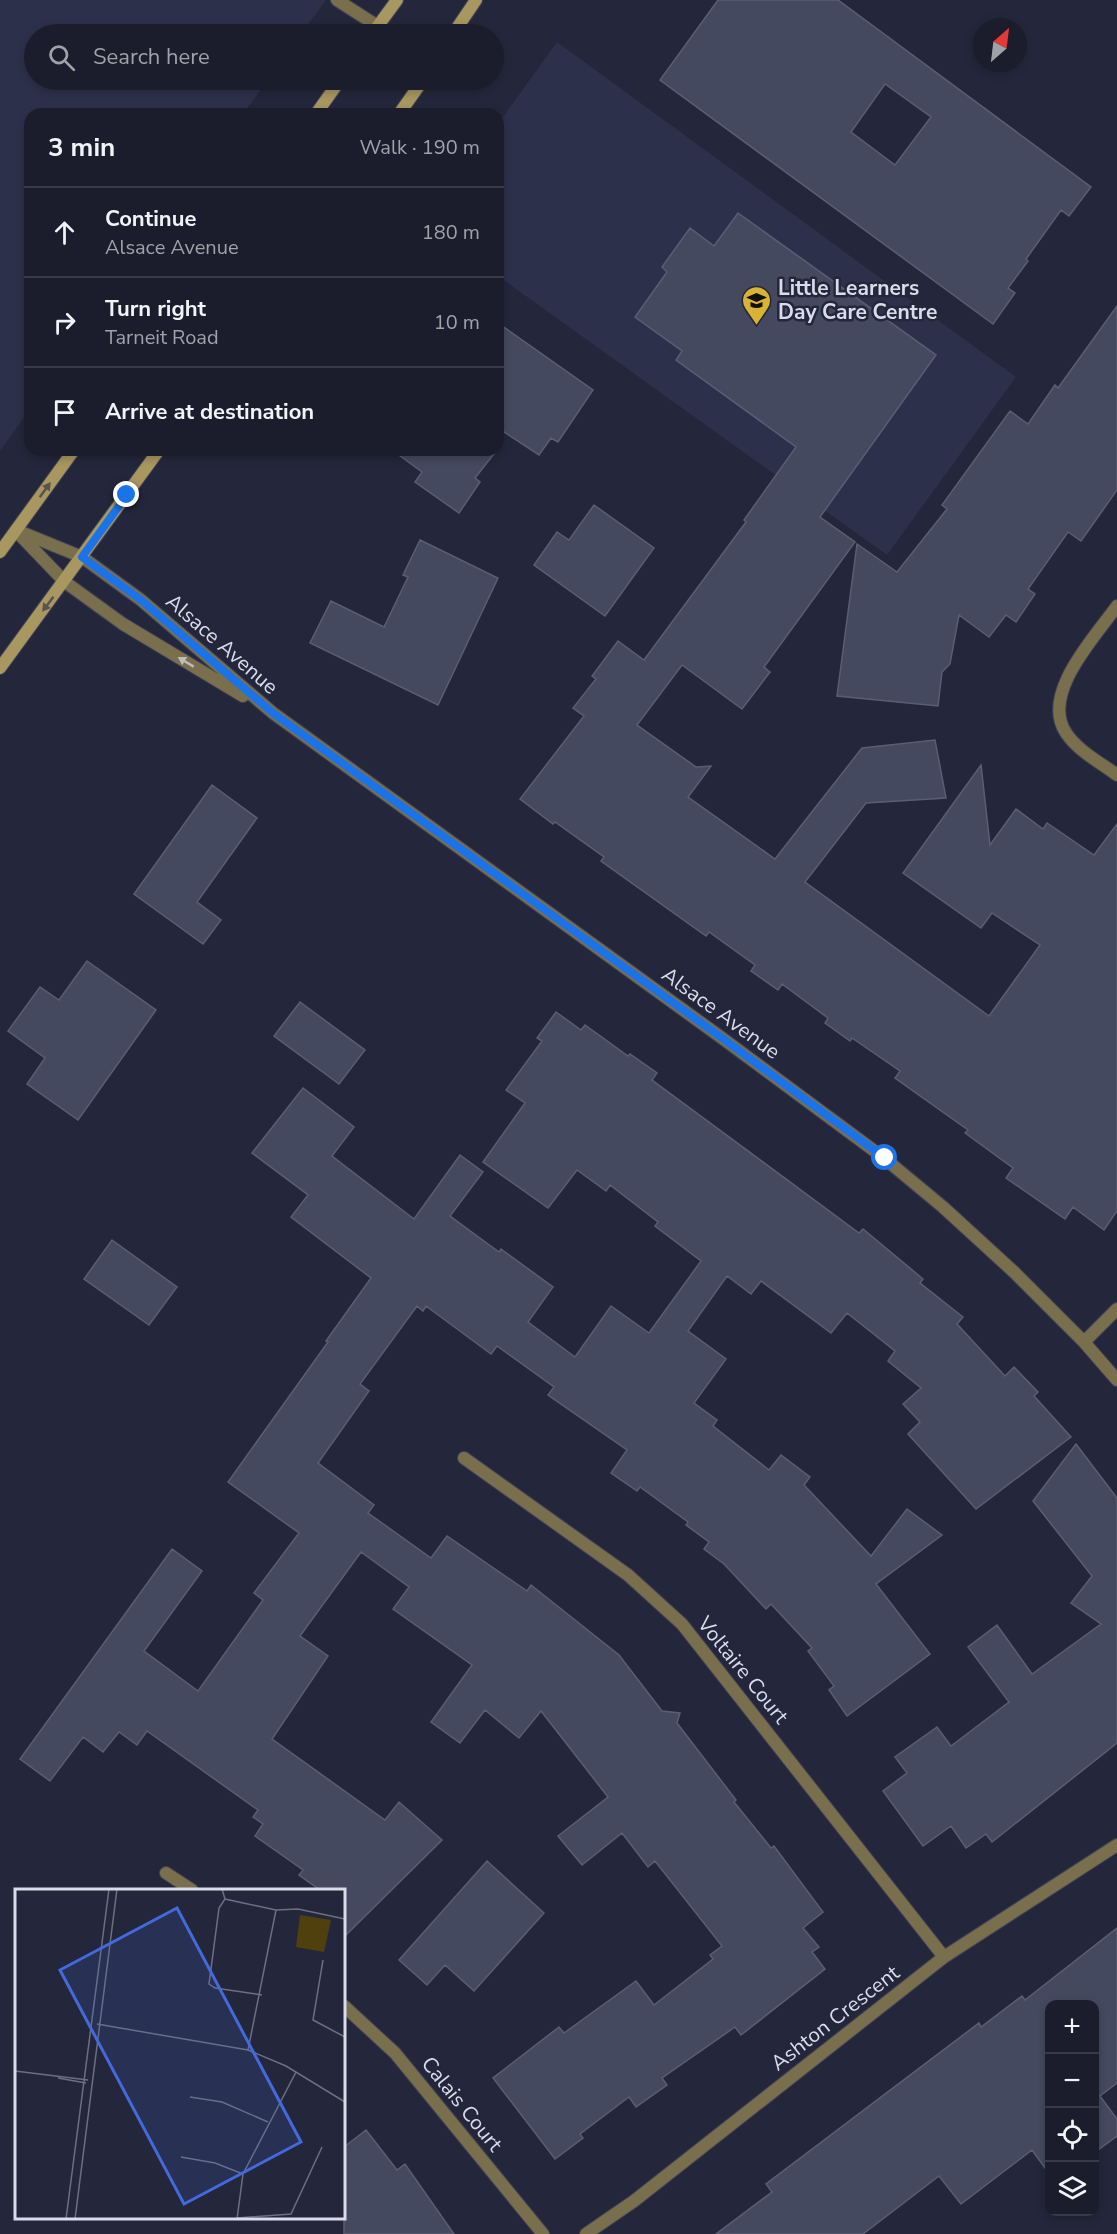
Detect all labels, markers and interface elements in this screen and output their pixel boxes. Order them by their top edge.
north arrow [973,18,1027,72]
search box [24,24,504,90]
icon: search [45,41,78,74]
text: Search here [93,42,210,72]
text: 3 min [48,130,115,165]
text: Walk · 190 m [360,134,480,161]
text: Continue [105,204,196,234]
icon: ahead [48,216,81,249]
text: 180 m [422,219,480,246]
text: Alsace Avenue [105,234,239,261]
place label: Little Learners Day Care Centre [778,274,937,326]
school or university icon: Little Learners Day Care Centre [741,284,773,326]
text: Turn right [105,294,206,324]
icon: right [48,306,81,339]
text: 10 m [434,309,480,336]
text: Tarneit Road [105,324,219,351]
icon: arrive [48,396,81,429]
text: Arrive at destination [105,397,314,427]
route end [113,481,139,507]
one-way arrow [39,482,51,498]
street label: Alsace Avenue [160,587,284,701]
one-way arrow [42,596,54,612]
one-way arrow [178,656,194,667]
street label: Alsace Avenue [656,960,786,1066]
route start [871,1144,897,1170]
street label: Voltaire Court [690,1610,795,1730]
inset map [15,1889,345,2219]
street label: Ashton Crescent [765,1958,906,2077]
map controls [1045,2000,1099,2216]
button: + [1045,2000,1099,2054]
street label: Calais Court [415,2051,509,2158]
button: − [1045,2054,1099,2108]
button: locate [1045,2108,1099,2162]
button: layers [1045,2162,1099,2216]

